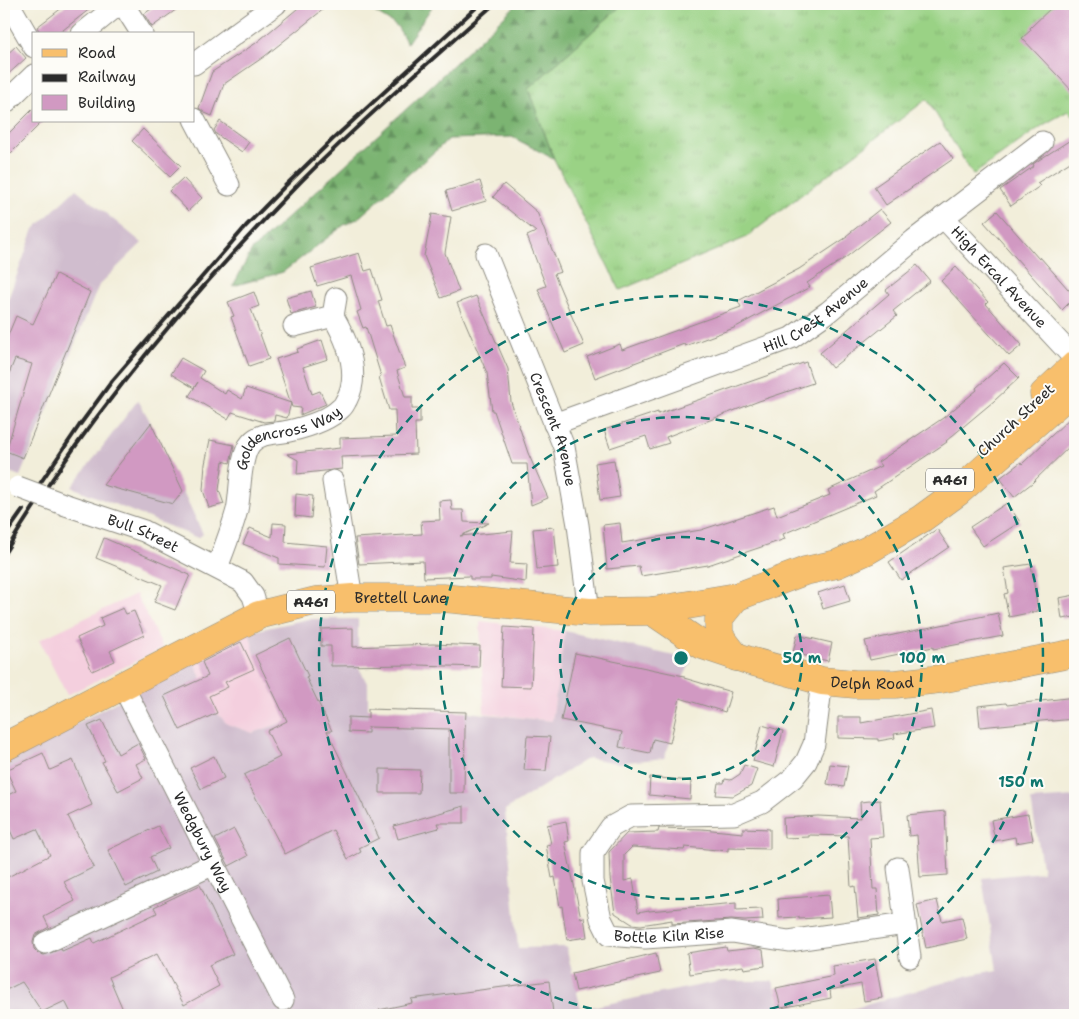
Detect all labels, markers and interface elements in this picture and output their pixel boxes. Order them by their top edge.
legend [32,32,195,122]
text: Road [78,43,116,63]
text: Railway [78,67,136,87]
text: Building [78,93,135,113]
street label: High Ercal Avenue [946,222,1051,333]
street label: Hill Crest Avenue [760,272,873,357]
street label: Crescent Avenue [525,369,581,488]
street label: Church Street [973,379,1059,461]
street label: Goldencross Way [232,402,346,472]
road number: A461 [926,468,974,492]
street label: Bull Street [105,509,182,557]
street label: Brettell Lane [354,588,449,608]
road number: A461 [287,590,335,614]
text: 50 m [783,648,822,668]
text: 100 m [899,648,945,668]
centre of rings [672,649,690,667]
street label: Delph Road [830,672,915,694]
text: 150 m [998,772,1044,792]
street label: Wedgbury Way [169,789,236,896]
street label: Bottle Kiln Rise [613,923,725,948]

